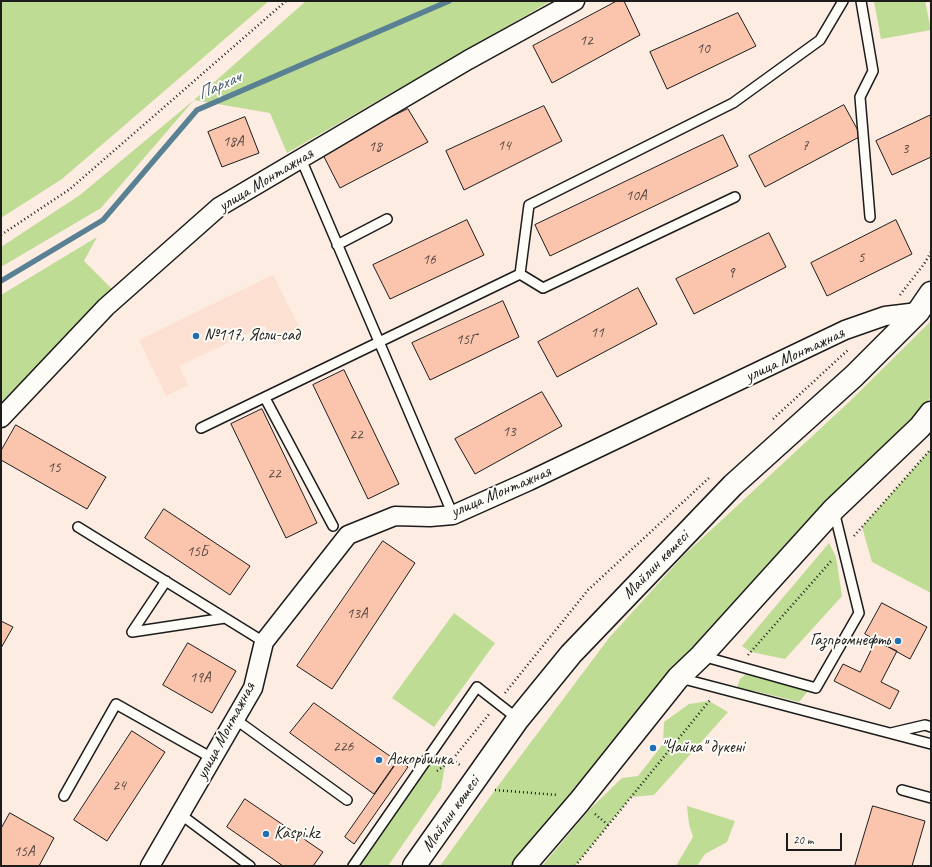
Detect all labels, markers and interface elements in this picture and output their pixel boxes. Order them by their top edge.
house number: 12 [579,32,593,50]
house number: 10 [696,40,710,58]
water label: Пархач [194,67,244,105]
house number: 18А [222,133,244,151]
house number: 14 [497,137,511,155]
house number: 7 [802,137,808,155]
house number: 18 [368,138,382,156]
house number: 3 [902,140,908,158]
street label: улица Монтажная [215,144,317,216]
house number: 10А [625,187,647,205]
house number: 5 [858,249,864,267]
house number: 16 [422,251,436,269]
house number: 9 [728,264,734,282]
street label: улица Монтажная [742,323,848,387]
house number: 11 [590,324,604,342]
place label: №117, Ясли-сад [204,326,300,346]
marker: №117, Ясли-сад [191,331,201,341]
house number: 15Г [456,331,476,349]
house number: 13 [502,423,516,441]
house number: 22 [349,426,363,444]
house number: 15 [47,459,61,477]
street label: улица Монтажная [448,462,554,522]
house number: 22 [267,465,281,483]
street label: Майлин көшесі [618,526,694,604]
house number: 15Б [186,543,208,561]
house number: 13А [346,605,368,623]
place label: Газпромнефть [810,631,890,651]
marker: Газпромнефть [893,636,903,646]
house number: 19А [189,669,211,687]
street label: улица Монтажная [192,679,260,783]
house number: 226 [333,738,353,756]
place label: "Чайка" дүкені [661,738,744,758]
marker: "Чайка" дүкені [648,743,658,753]
place label: Аскорбинка [387,750,453,770]
marker: Аскорбинка [374,755,384,765]
street label: Майлин көшесі [418,772,484,856]
house number: 24 [112,777,126,795]
place label: Kaspi.kz [274,824,320,844]
scale bar [788,825,844,851]
marker: Kaspi.kz [261,829,271,839]
text: 20 m [793,832,813,848]
house number: 15А [13,843,35,861]

